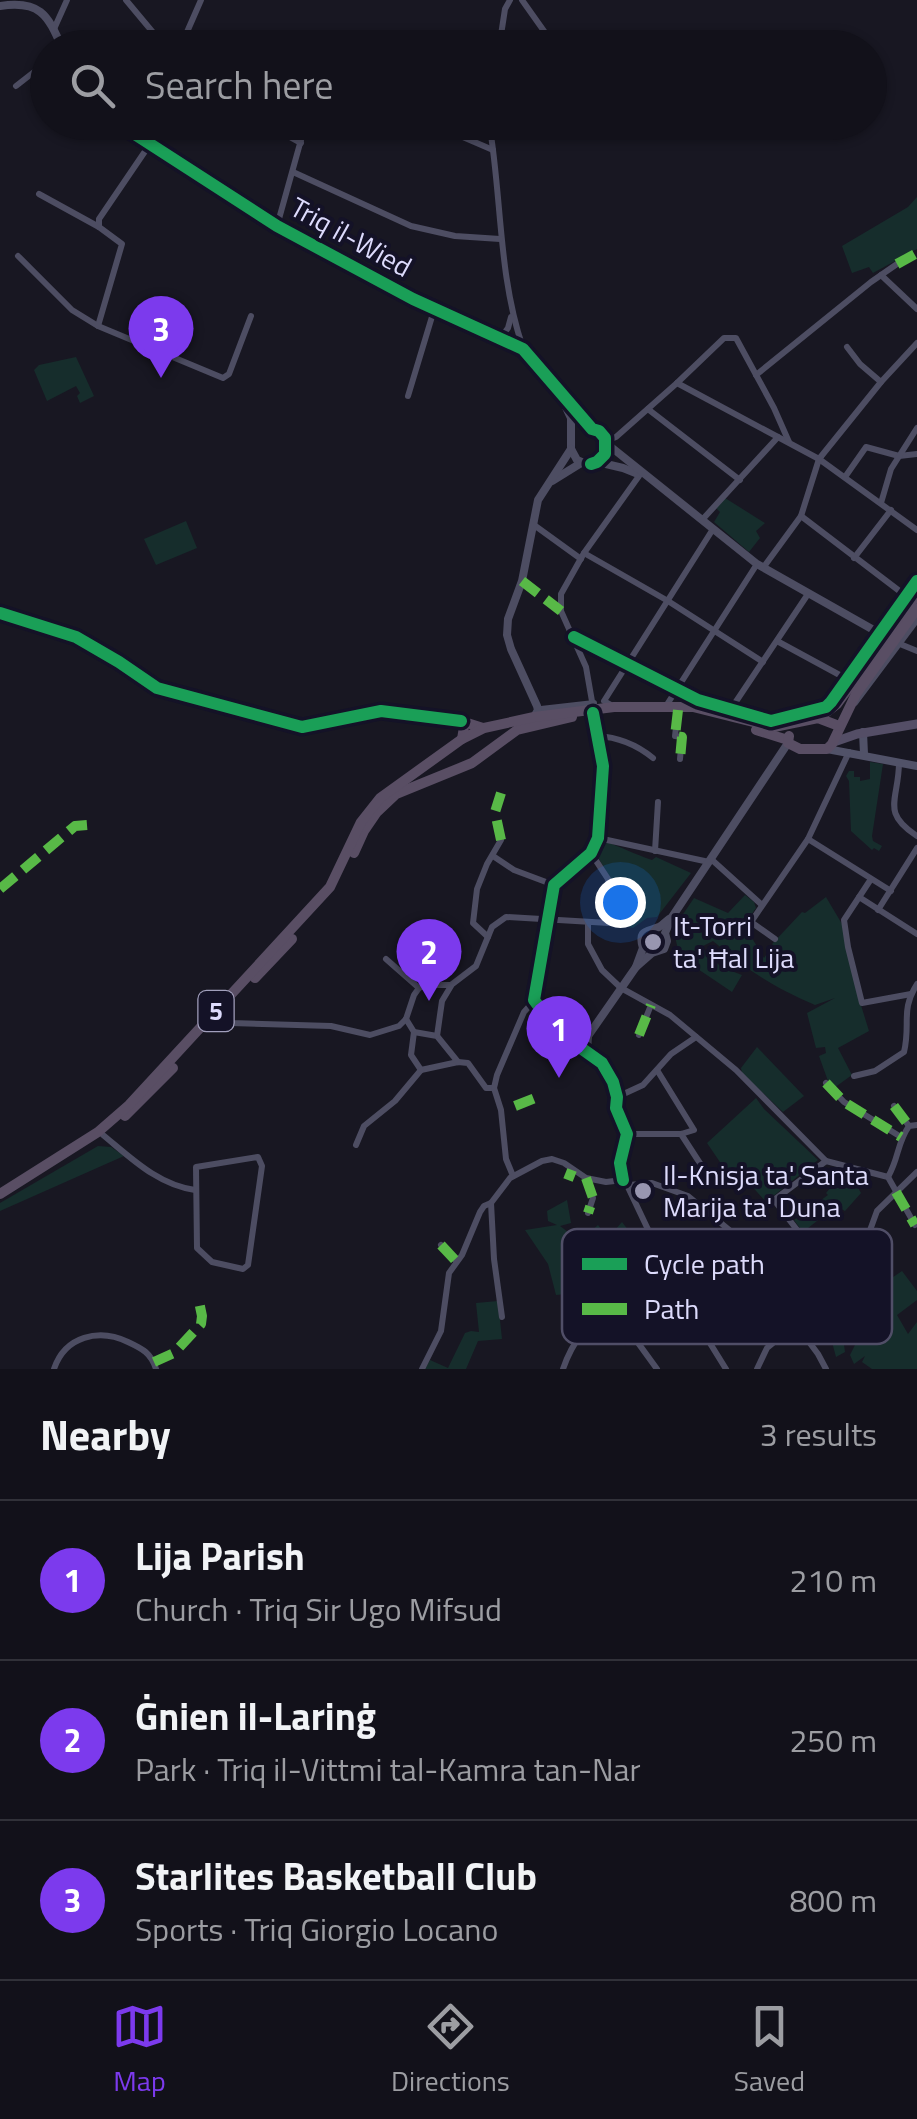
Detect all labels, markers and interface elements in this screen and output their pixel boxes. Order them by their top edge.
search box [30,30,887,140]
text: Search here [145,56,333,114]
icon: search [65,58,120,113]
street label: Triq il-Wied [283,185,420,288]
pin: 3 [128,296,194,378]
your location [595,877,646,928]
place label: It-Torri ta' Ħal Lija [673,904,794,979]
pin: 2 [396,918,462,1001]
marker: It-Torri ta' Ħal Lija [642,931,664,953]
road number: 5 [198,991,234,1031]
pin: 1 [526,996,592,1078]
place label: Il-Knisja ta' Santa Marija ta' Duna [663,1153,869,1228]
marker: Il-Knisja ta' Santa Marija ta' Duna [632,1180,654,1202]
legend [562,1229,892,1344]
text: Cycle path [644,1242,765,1285]
text: Path [644,1287,699,1330]
text: Nearby [40,1402,171,1466]
text: 3 results [760,1410,877,1458]
text: Lija Parish [135,1527,305,1585]
text: 1 [64,1556,81,1604]
text: 210 m [789,1556,877,1604]
text: Church · Triq Sir Ugo Mifsud [135,1585,502,1633]
text: Ġnien il-Larinġ [135,1687,376,1745]
text: 2 [64,1716,81,1764]
text: 250 m [789,1716,877,1764]
text: Park · Triq il-Vittmi tal-Kamra tan-Nar [135,1745,641,1793]
text: Starlites Basketball Club [135,1847,537,1905]
text: 3 [64,1876,81,1924]
text: 800 m [789,1876,877,1924]
text: Sports · Triq Giorgio Locano [135,1905,498,1953]
tab: Map [112,1999,167,2102]
tab: Directions [391,1999,510,2102]
tab: Saved [734,1999,805,2102]

